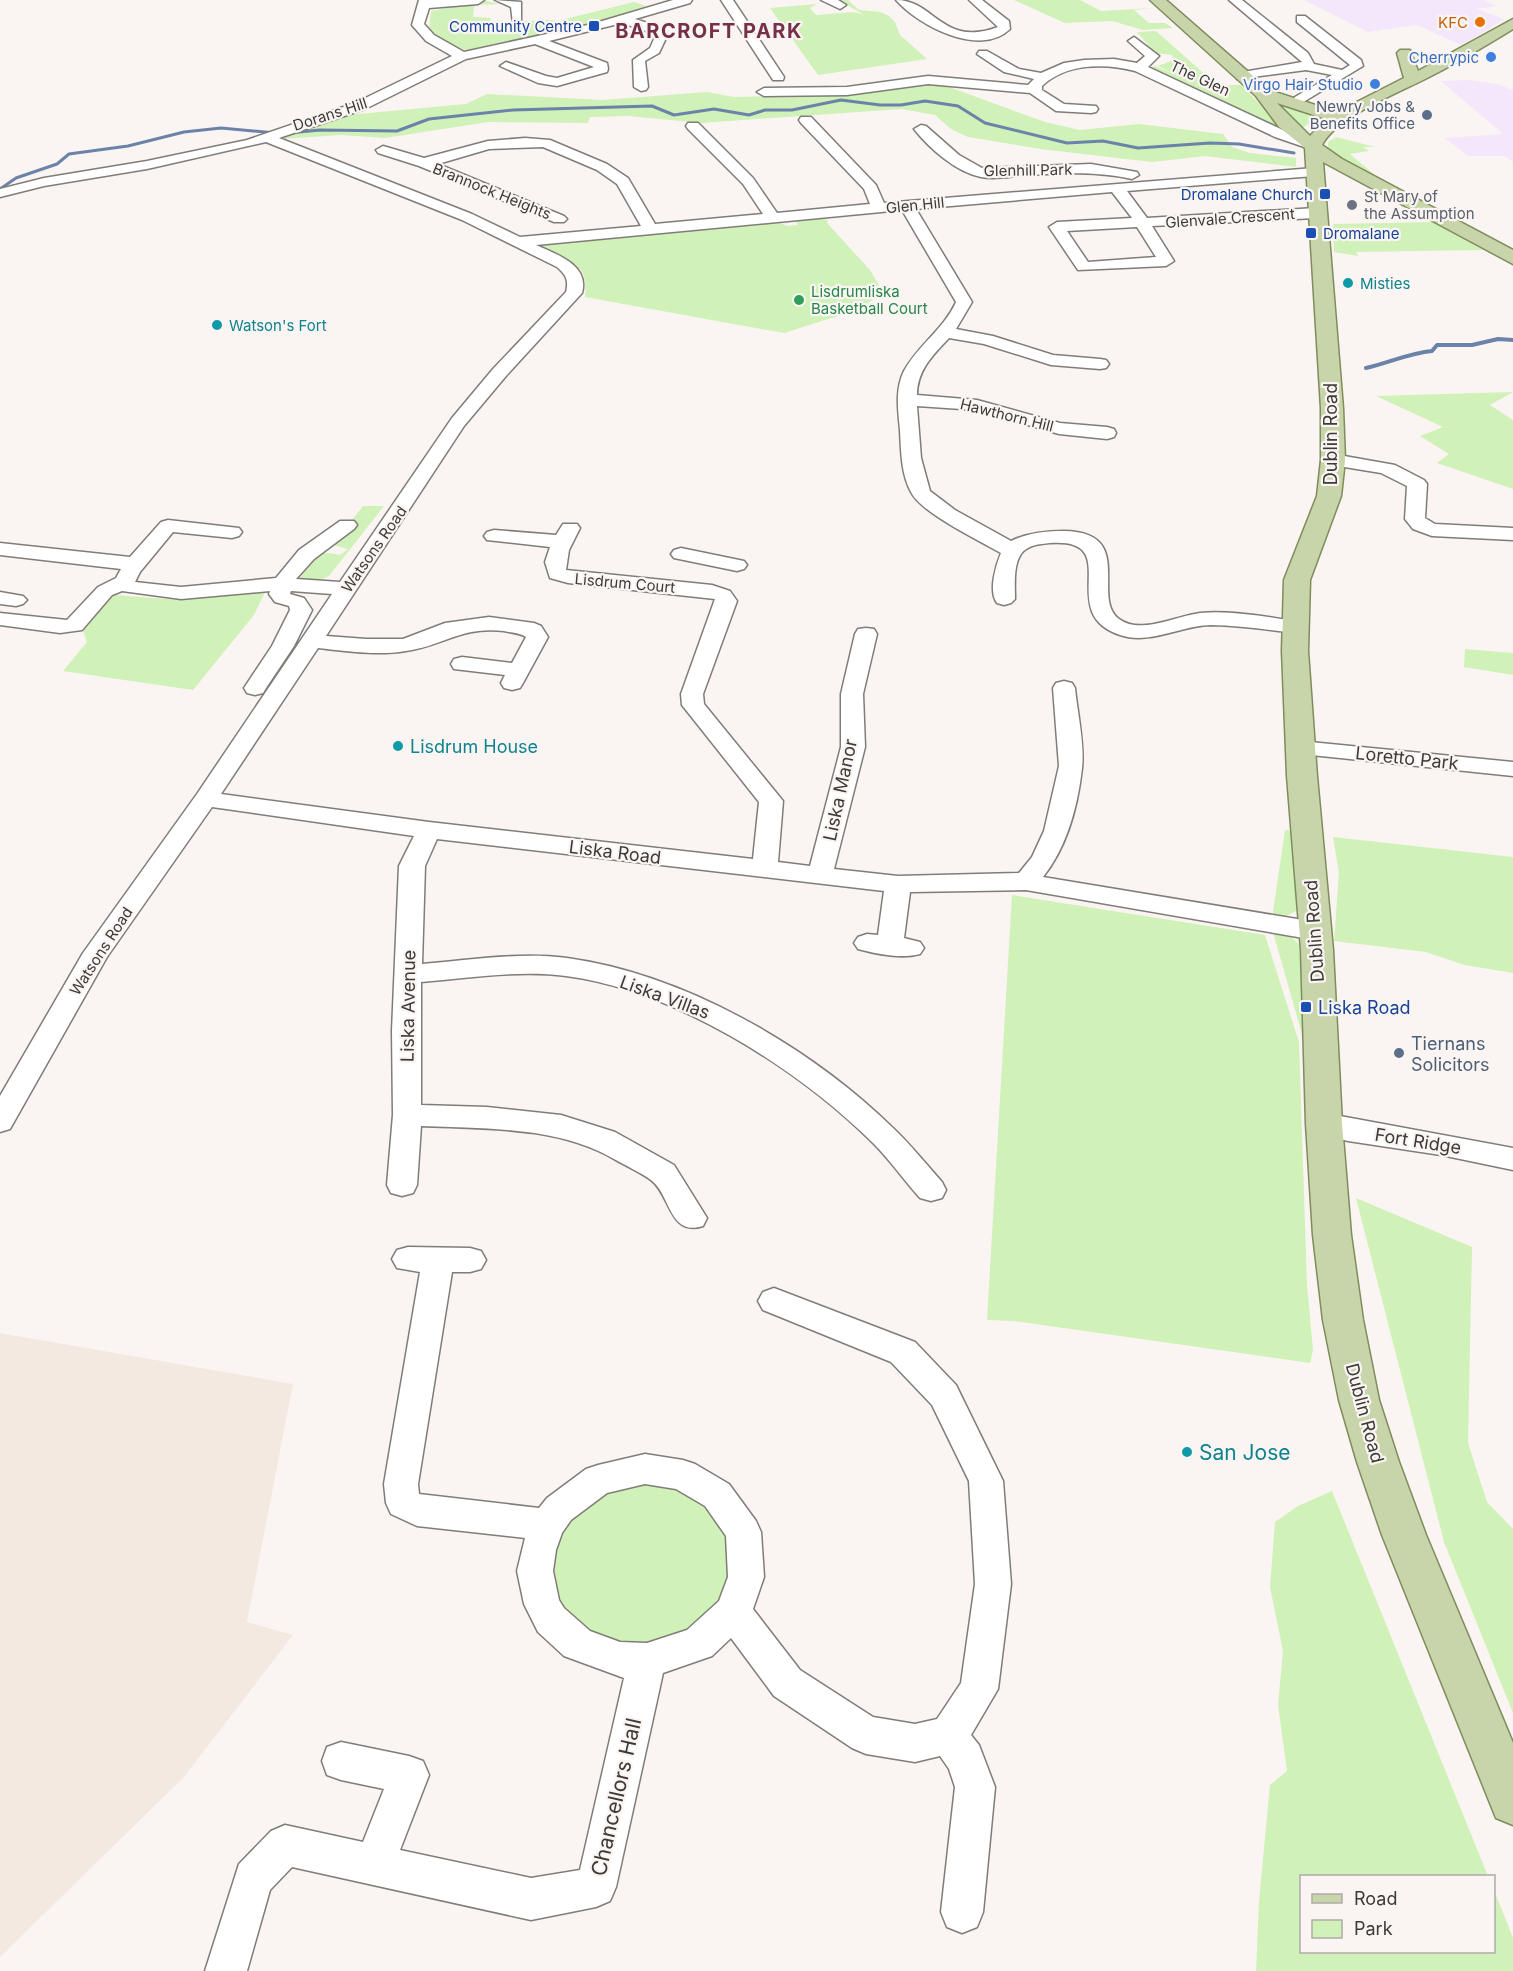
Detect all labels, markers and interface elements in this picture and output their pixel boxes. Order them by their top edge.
place label: KFC [1438,13,1468,32]
marker: KFC [1473,15,1487,29]
place label: Community Centre [449,17,582,36]
marker: Community Centre [587,19,601,33]
district label: BARCROFT PARK [615,19,803,43]
place label: Cherrypic [1409,48,1479,67]
marker: Cherrypic [1484,50,1498,64]
street label: The Glen [1167,56,1233,100]
place label: Virgo Hair Studio [1243,75,1363,94]
marker: Virgo Hair Studio [1368,77,1382,91]
street label: Dorans Hill [290,93,370,135]
place label: Newry Jobs & Benefits Office [1310,97,1415,133]
marker: Newry Jobs & Benefits Office [1420,108,1434,122]
street label: Brannock Heights [430,159,554,223]
street label: Glenhill Park [984,160,1073,180]
place label: Dromalane Church [1181,185,1313,204]
marker: Dromalane Church [1318,187,1332,201]
place label: St Mary of the Assumption [1364,187,1475,223]
street label: Glen Hill [885,192,945,218]
marker: St Mary of the Assumption [1345,198,1359,212]
street label: Glenvale Crescent [1165,204,1295,232]
place label: Dromalane [1323,224,1399,243]
marker: Dromalane [1304,226,1318,240]
place label: Misties [1360,274,1410,293]
marker: Misties [1341,276,1355,290]
place label: Lisdrumliska Basketball Court [811,282,928,318]
marker: Lisdrumliska Basketball Court [792,293,806,307]
place label: Watson's Fort [229,316,327,335]
marker: Watson's Fort [210,318,224,332]
street label: Dublin Road [1320,383,1341,485]
street label: Hawthorn Hill [958,394,1056,436]
street label: Watsons Road [337,502,411,596]
street label: Lisdrum Court [574,569,676,597]
place label: Lisdrum House [410,736,538,757]
street label: Liska Manor [819,737,861,843]
marker: Lisdrum House [391,739,405,753]
street label: Loretto Park [1354,742,1460,774]
street label: Liska Road [568,836,662,868]
street label: Dublin Road [1300,879,1328,983]
street label: Watsons Road [65,903,137,999]
street label: Liska Avenue [397,950,419,1062]
street label: Liska Villas [617,971,713,1023]
place label: Liska Road [1318,997,1411,1018]
marker: Liska Road [1299,1000,1313,1014]
place label: Tiernans Solicitors [1411,1033,1490,1075]
marker: Tiernans Solicitors [1392,1046,1406,1060]
street label: Fort Ridge [1373,1124,1463,1158]
street label: Dublin Road [1342,1361,1388,1465]
place label: San Jose [1199,1440,1291,1465]
marker: San Jose [1180,1445,1194,1459]
street label: Chancellors Hall [586,1716,646,1878]
legend [1300,1875,1495,1953]
text: Road [1354,1888,1397,1909]
text: Park [1354,1918,1393,1939]

